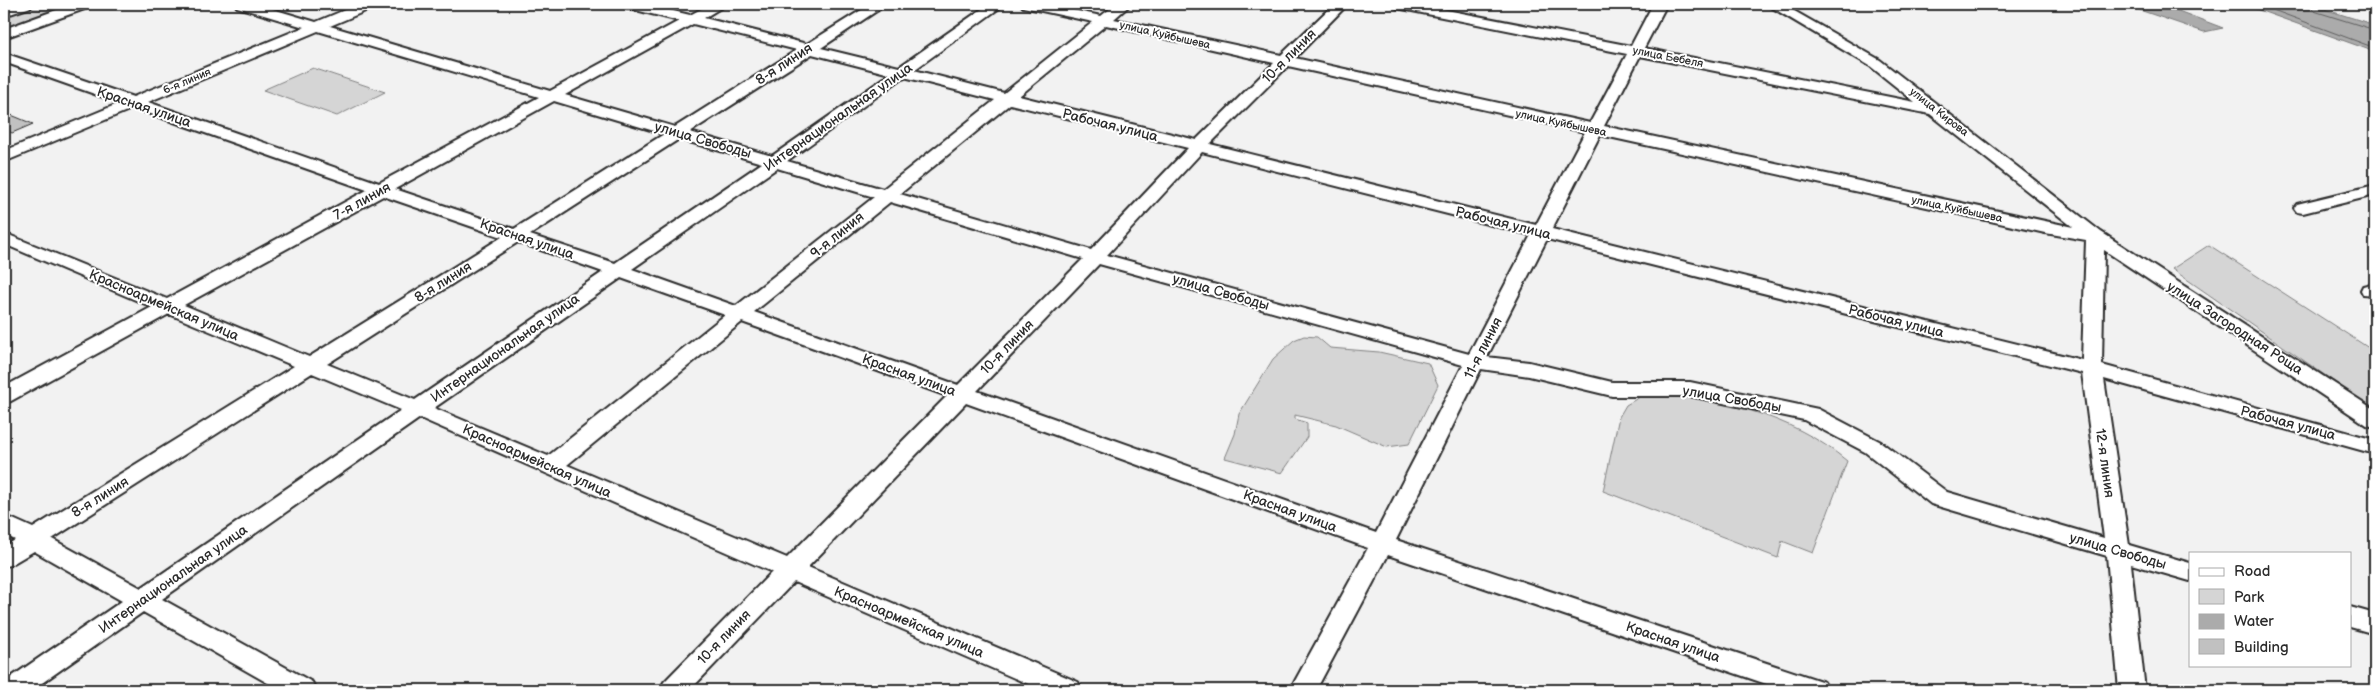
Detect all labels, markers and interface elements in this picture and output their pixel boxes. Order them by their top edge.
street label: улица Куйбышева [1118,18,1212,52]
street label: 10-я линия [1258,25,1320,87]
street label: 8-я линия [752,39,816,89]
street label: улица Бебеля [1632,44,1704,70]
street label: Интернациональная улица [760,59,916,175]
street label: 6-я линия [161,65,213,97]
street label: Красная улица [95,83,194,131]
street label: улица Кирова [1907,85,1971,139]
street label: Рабочая улица [1060,105,1160,145]
street label: улица Куйбышева [1514,107,1608,139]
street label: улица Свободы [653,118,753,162]
street label: 7-я линия [330,178,394,224]
street label: улица Куйбышева [1910,193,2004,225]
street label: Рабочая улица [1453,203,1553,243]
street label: 9-я линия [807,208,867,262]
street label: Красная улица [478,215,577,263]
street label: 8-я линия [411,258,475,306]
street label: Красноармейская улица [87,266,242,345]
street label: улица Свободы [1171,270,1271,314]
street label: улица Загородная Роща [2164,278,2307,379]
street label: Интернациональная улица [427,290,583,406]
street label: Рабочая улица [1846,301,1946,341]
street label: 11-я линия [1460,314,1506,382]
street label: 10-я линия [977,316,1037,378]
street label: Красная улица [860,350,959,400]
street label: улица Свободы [1681,382,1783,416]
street label: Рабочая улица [2239,402,2338,444]
street label: Красноармейская улица [460,420,615,502]
street label: 12-я линия [2092,427,2118,499]
street label: 8-я линия [68,473,132,521]
street label: Красная улица [1241,486,1340,536]
street label: Интернациональная улица [95,521,251,637]
street label: улица Свободы [2068,529,2168,573]
legend [2189,552,2352,666]
text: Road [2234,562,2270,581]
street label: Красноармейская улица [832,583,987,662]
text: Park [2234,588,2265,607]
street label: 10-я линия [694,606,754,668]
text: Water [2234,612,2274,631]
street label: Красная улица [1624,618,1723,666]
text: Building [2234,638,2289,657]

